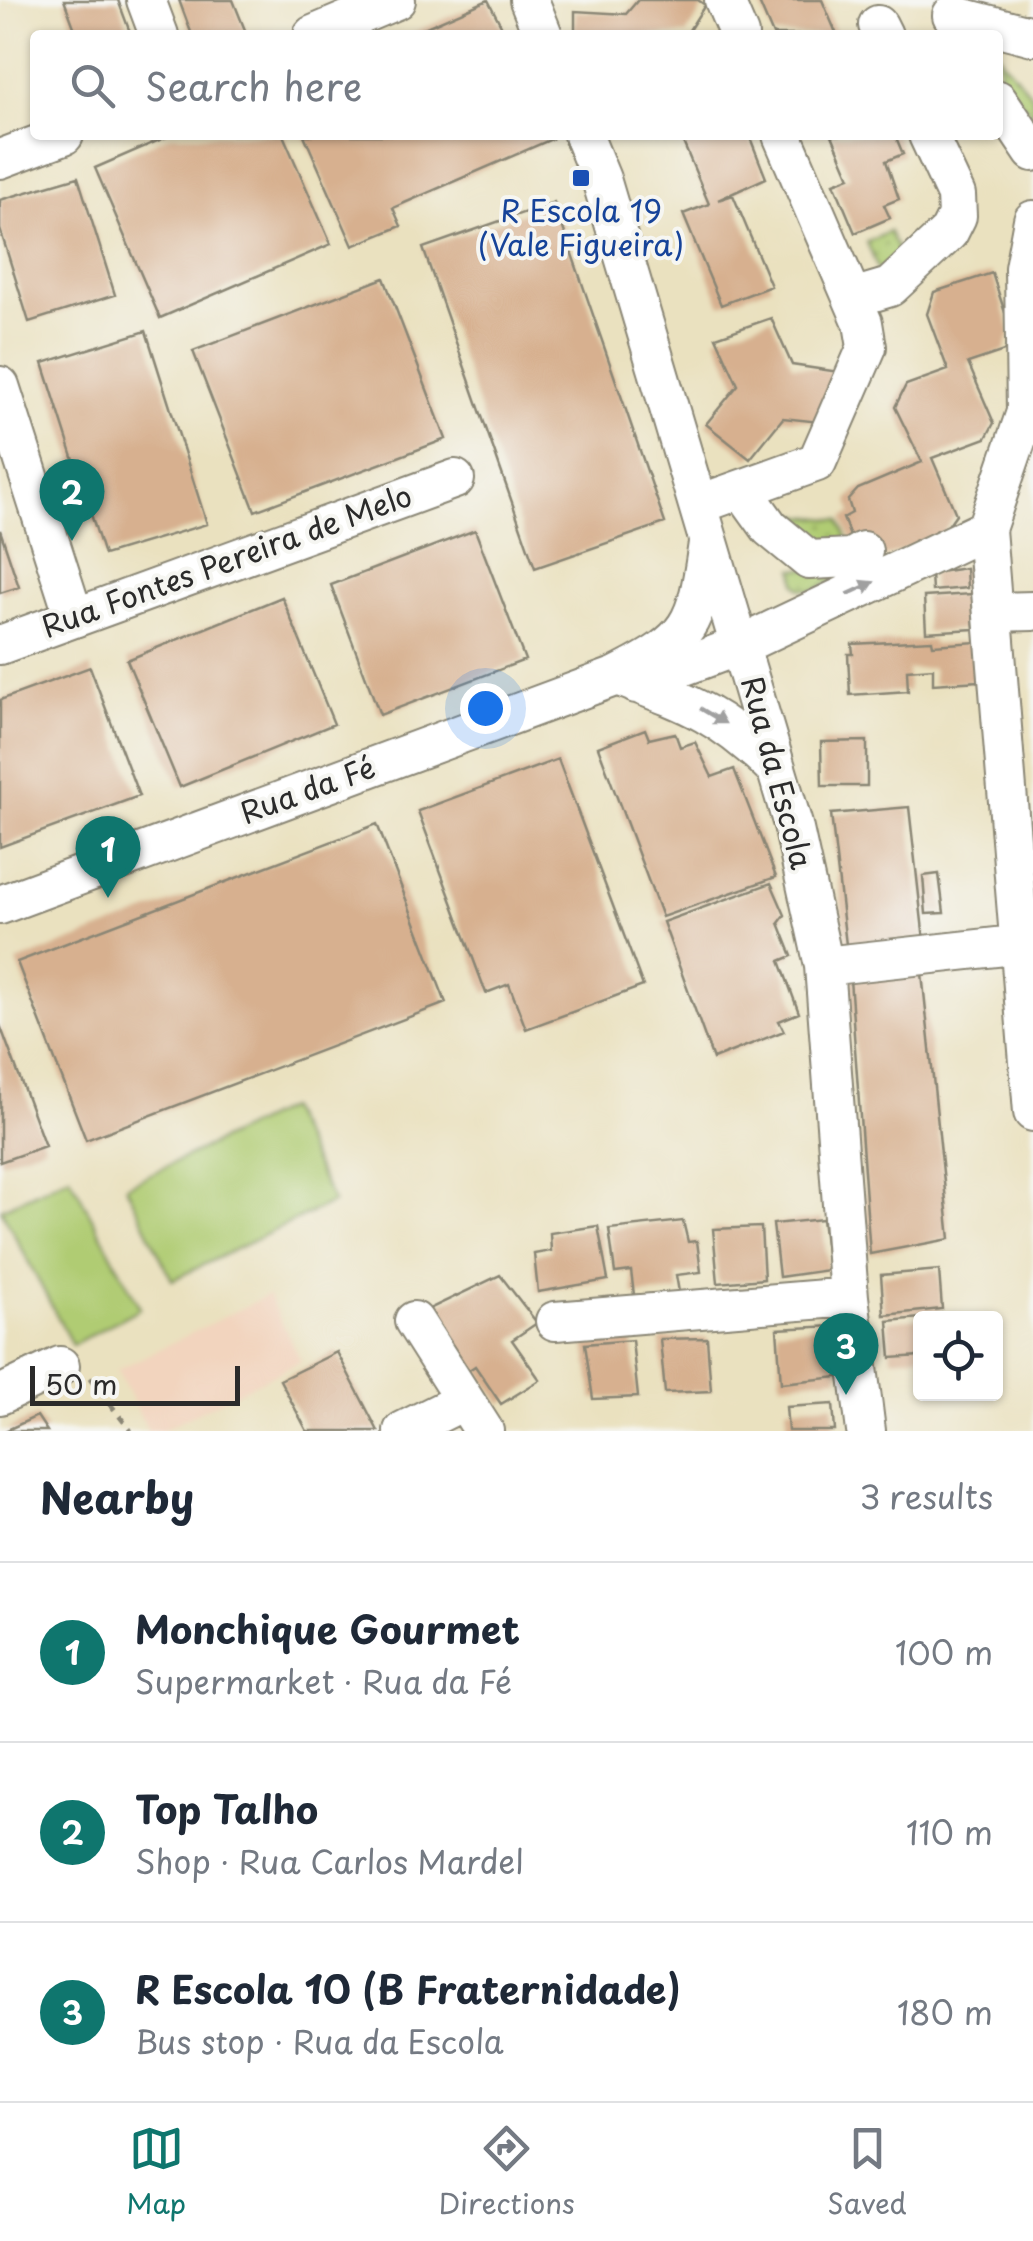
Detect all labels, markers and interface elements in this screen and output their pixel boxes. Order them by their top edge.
search box [30,30,1003,140]
text: Search here [145,57,362,114]
icon: search [65,58,120,113]
marker: R Escola 19 (Vale Figueira) [570,167,592,189]
place label: R Escola 19 (Vale Figueira) [478,187,684,266]
pin: 2 [40,458,104,541]
street label: Rua Fontes Pereira de Melo [35,472,418,648]
one-way arrow [847,580,876,597]
street label: Rua da Escola [731,671,826,874]
your location [460,683,511,734]
one-way arrow [699,707,727,724]
street label: Rua da Fé [233,743,381,834]
pin: 1 [76,816,140,898]
map controls [913,1311,1003,1401]
button: locate [913,1311,1003,1401]
pin: 3 [814,1312,878,1395]
scale bar [30,1361,240,1406]
text: 50 m [45,1362,118,1405]
text: Nearby [40,1465,194,1528]
text: 3 results [859,1472,993,1520]
text: Monchique Gourmet [135,1600,520,1657]
text: 1 [65,1628,80,1676]
text: 100 m [895,1628,993,1676]
text: Supermarket · Rua da Fé [135,1657,512,1705]
text: Top Talho [135,1780,318,1837]
text: 2 [61,1808,84,1856]
text: 110 m [906,1808,993,1856]
text: Shop · Rua Carlos Mardel [135,1837,524,1885]
text: R Escola 10 (B Fraternidade) [135,1960,681,2017]
text: 3 [62,1988,83,2036]
text: 180 m [897,1988,993,2036]
text: Bus stop · Rua da Escola [135,2017,504,2065]
tab: Map [126,2121,186,2224]
tab: Directions [439,2121,575,2224]
tab: Saved [827,2121,907,2224]

